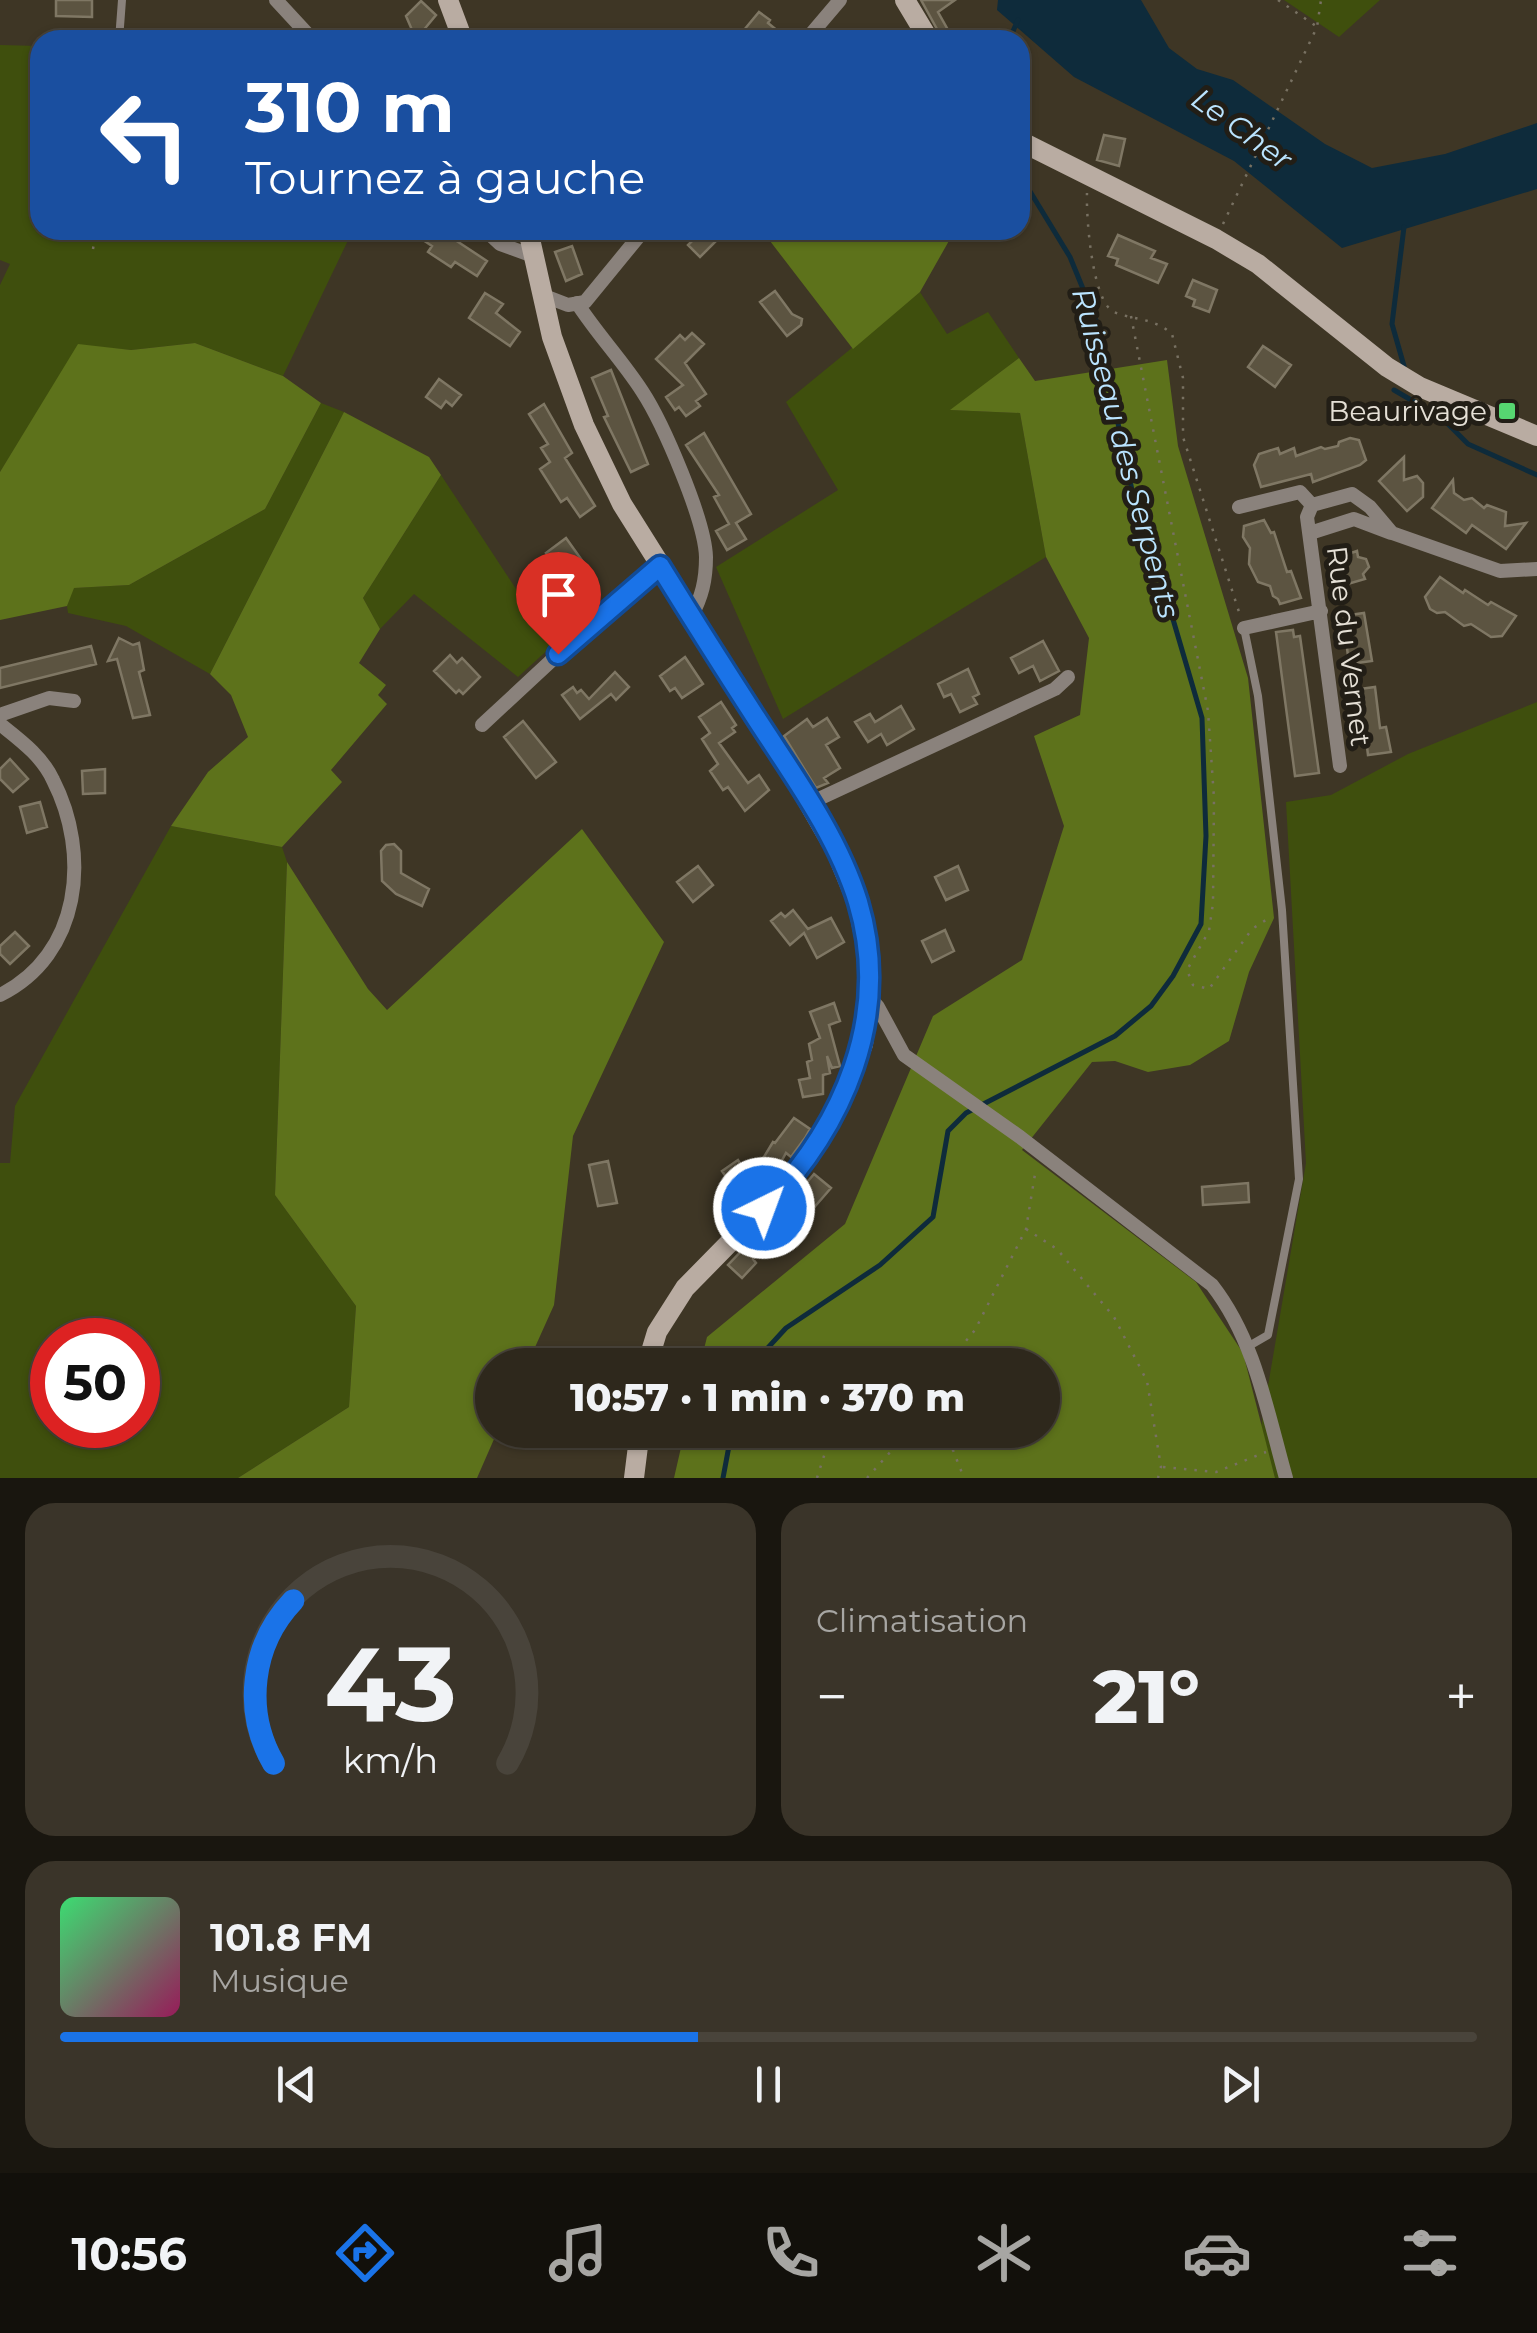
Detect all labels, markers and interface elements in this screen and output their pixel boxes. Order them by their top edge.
text: 310 m [245,64,455,150]
icon: left [80,70,210,200]
water label: Le Cher [1184,80,1300,178]
text: Tournez à gauche [245,150,645,205]
water label: Ruisseau des Serpents [1064,284,1188,623]
place label: Beaurivage [1328,394,1487,428]
marker: Beaurivage [1496,400,1518,422]
street label: Rue du Vernet [1320,544,1378,748]
pin [516,552,601,655]
icon: arrive [531,567,586,622]
position arrow [712,1156,816,1260]
speed limit sign: 50 [30,1318,160,1448]
text: 10:57 · 1 min · 370 m [570,1374,965,1421]
text: Climatisation [816,1601,1028,1640]
text: 43 [324,1620,457,1747]
text: 21° [1093,1650,1200,1742]
text: − [816,1663,848,1730]
text: + [1445,1663,1477,1730]
text: km/h [343,1738,438,1782]
text: 101.8 FM [210,1914,372,1961]
text: Musique [210,1961,349,2000]
icon: previous [269,2057,324,2112]
icon: pause [741,2057,796,2112]
icon: next [1213,2057,1268,2112]
icon: directions [330,2218,400,2288]
icon: music [543,2218,613,2288]
icon: phone [756,2218,826,2288]
icon: climate [969,2218,1039,2288]
icon: car [1182,2218,1252,2288]
icon: filters [1395,2218,1465,2288]
text: 10:56 [72,2226,187,2281]

